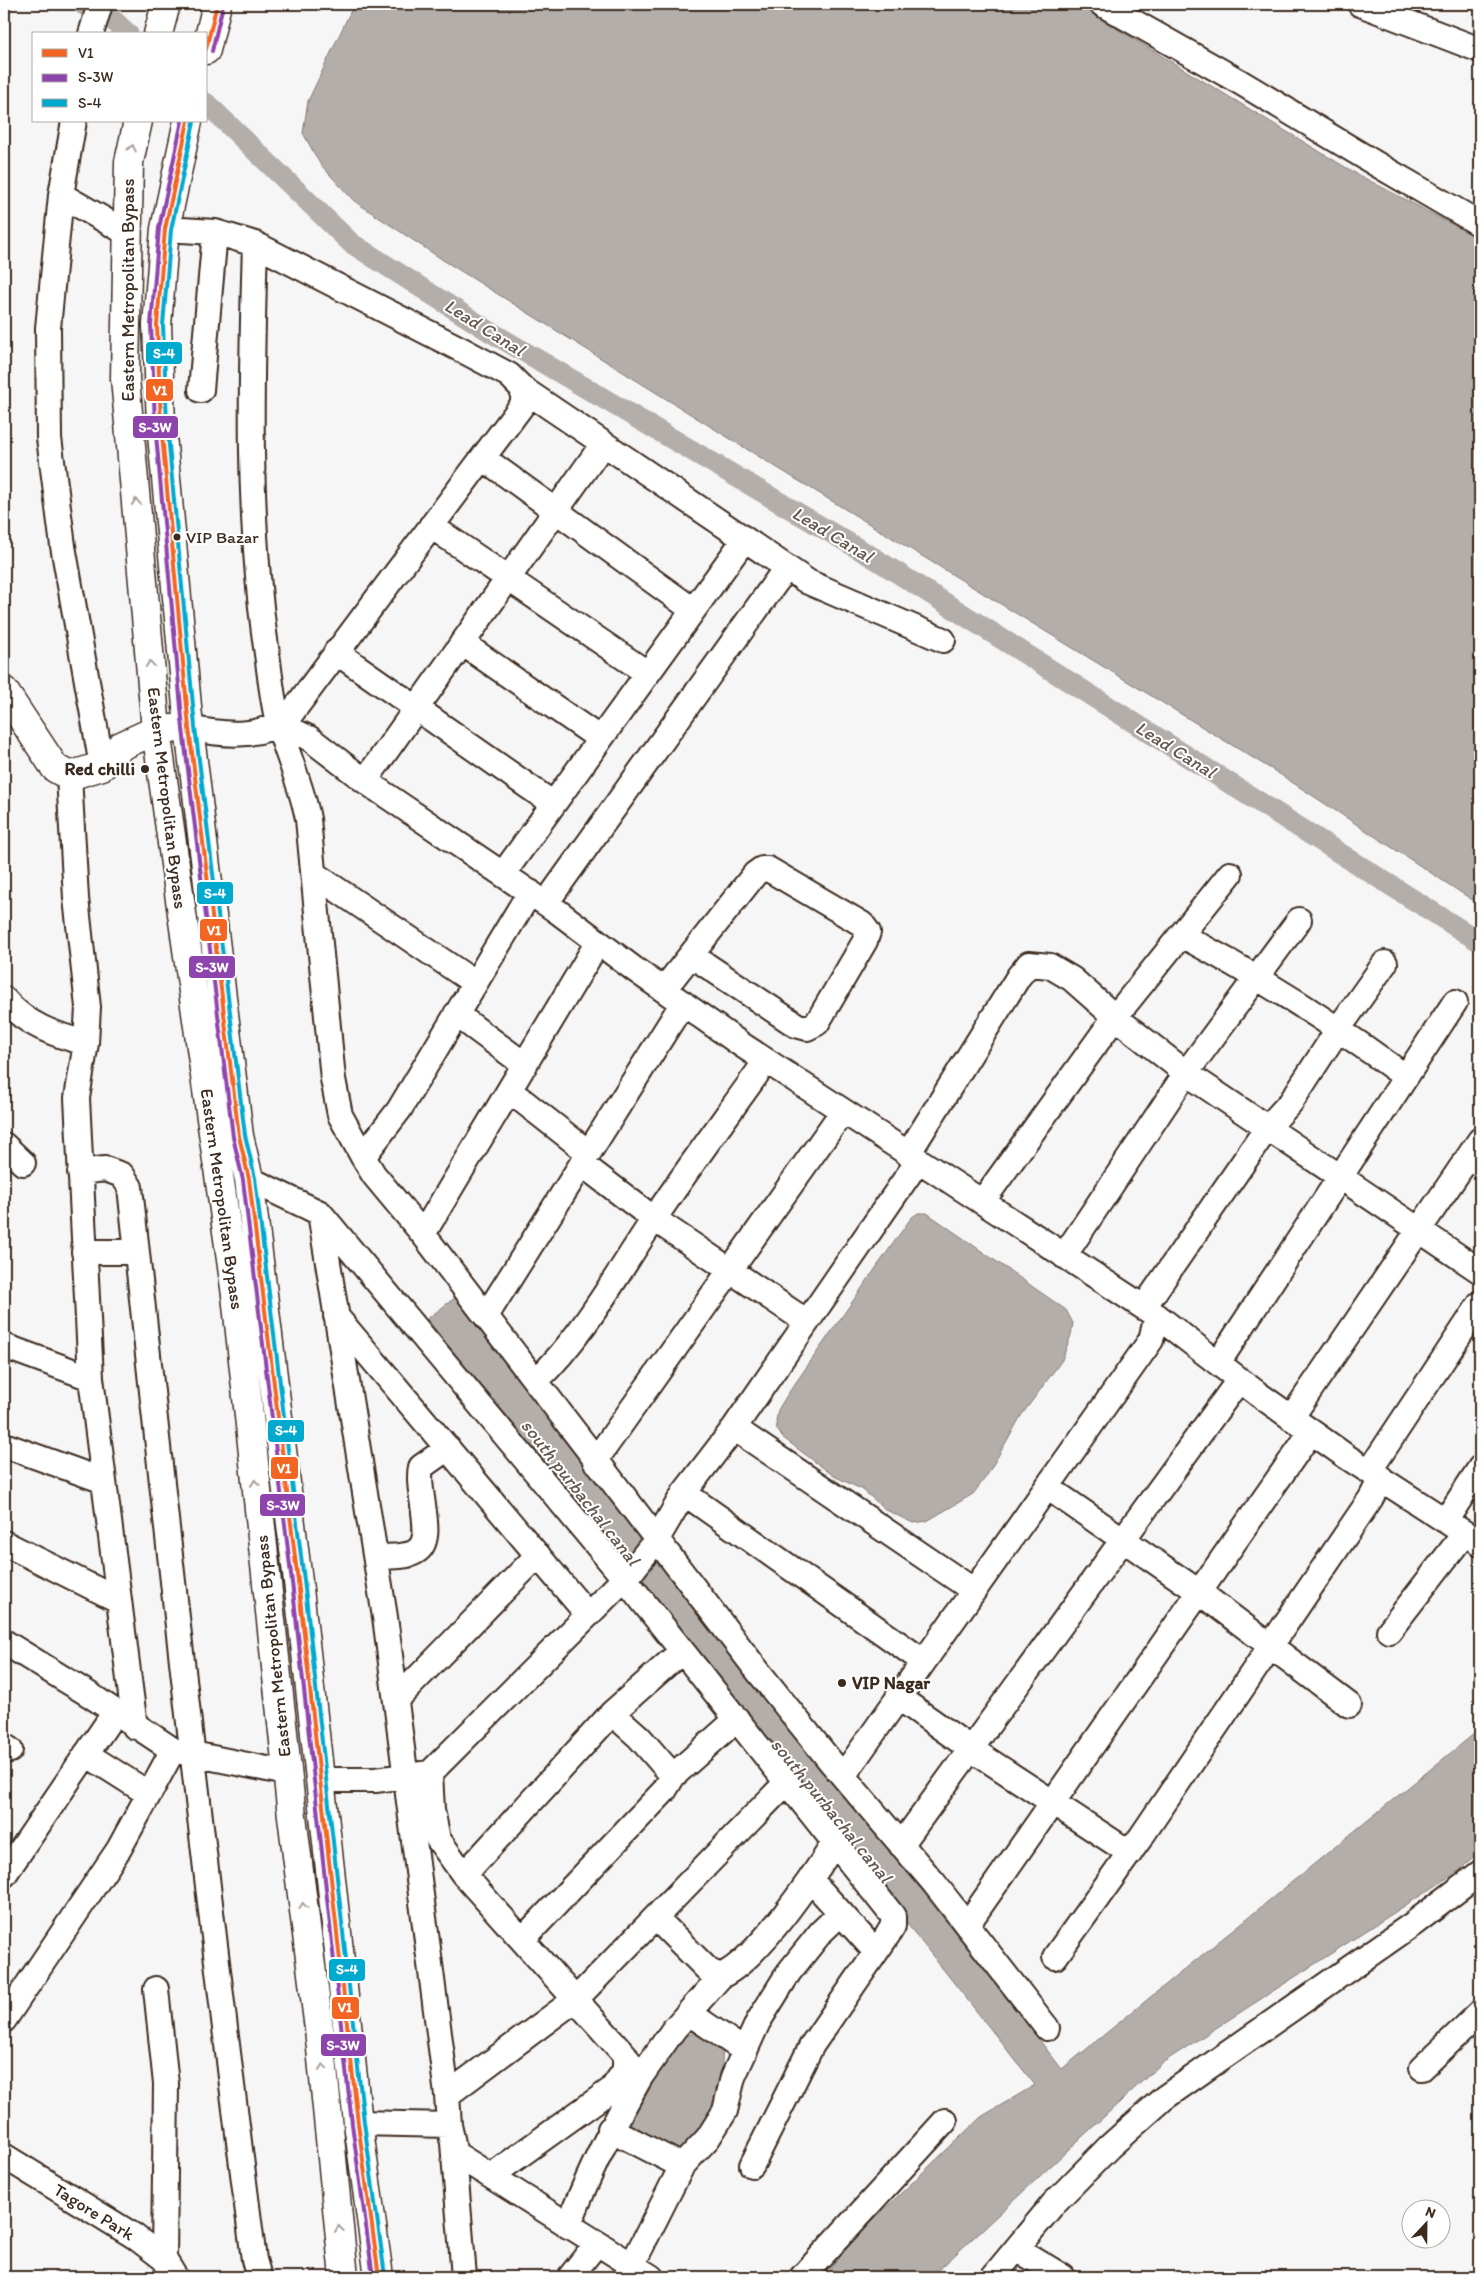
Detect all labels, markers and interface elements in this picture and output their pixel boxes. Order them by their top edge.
legend [32,32,208,122]
text: V1 [78,44,94,62]
text: S-3W [78,68,114,86]
text: S-4 [78,94,101,112]
one-way arrow [126,143,137,152]
street label: Eastern Metropolitan Bypass [117,178,139,402]
water label: Lead Canal [440,294,530,362]
line badge: S-4 [145,341,183,365]
text: S-4 [153,345,176,362]
line badge: V1 [145,378,174,402]
text: V1 [153,382,168,399]
line badge: S-3W [132,415,179,439]
text: S-3W [138,419,172,436]
one-way arrow [131,498,142,506]
water label: Lead Canal [788,501,879,568]
place label: VIP Bazar [186,527,259,547]
marker: VIP Bazar [172,532,182,542]
one-way arrow [145,660,156,668]
street label: Eastern Metropolitan Bypass [142,686,192,910]
water label: Lead Canal [1131,716,1221,784]
place label: Red chilli [65,758,135,780]
marker: Red chilli [139,763,151,775]
line badge: S-4 [196,881,234,905]
text: S-4 [204,885,227,902]
line badge: V1 [199,918,228,942]
text: V1 [207,922,222,939]
line badge: S-3W [188,955,236,979]
text: S-3W [195,959,229,976]
street label: Eastern Metropolitan Bypass [196,1087,248,1311]
water label: south purbachal canal [516,1415,646,1571]
line badge: S-4 [267,1419,305,1443]
text: S-4 [275,1422,298,1439]
line badge: V1 [270,1456,299,1480]
text: V1 [277,1460,292,1477]
one-way arrow [250,1479,261,1487]
line badge: S-3W [259,1493,306,1517]
text: S-3W [266,1497,300,1514]
street label: Eastern Metropolitan Bypass [250,1534,296,1758]
place label: VIP Nagar [852,1672,931,1694]
marker: VIP Nagar [836,1677,848,1689]
water label: south purbachal canal [766,1733,898,1889]
one-way arrow [298,1901,309,1909]
line badge: S-4 [328,1958,366,1982]
text: S-4 [336,1961,359,1978]
line badge: V1 [331,1996,360,2020]
text: V1 [338,1999,353,2016]
line badge: S-3W [320,2033,367,2057]
text: S-3W [326,2037,360,2054]
one-way arrow [318,2063,329,2071]
street label: Tagore Park [50,2179,139,2246]
north arrow [1402,2198,1452,2248]
text: N [1423,2203,1438,2222]
one-way arrow [334,2224,345,2232]

